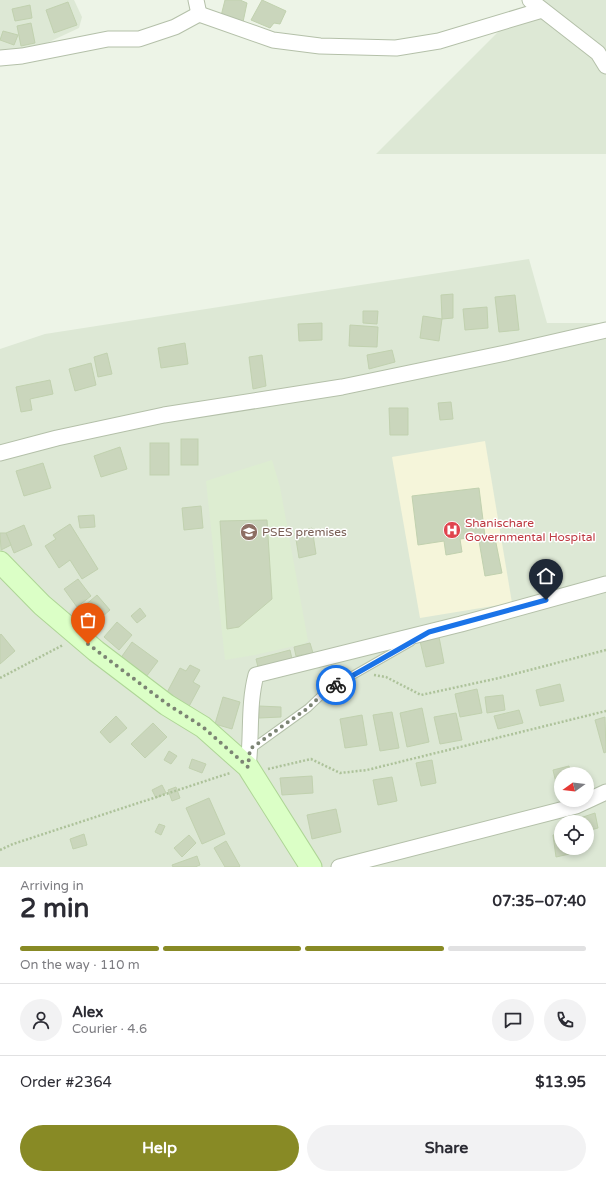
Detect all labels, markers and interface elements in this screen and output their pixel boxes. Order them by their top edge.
place label: Shanischare Governmental Hospital [465,516,596,544]
hospital icon: Shanischare Governmental Hospital [442,520,462,540]
school or university icon: PSES premises [239,522,259,542]
place label: PSES premises [262,525,347,539]
pin [529,559,563,600]
icon: home [535,565,557,587]
pin [71,603,105,644]
icon: bag [77,609,99,631]
courier [316,665,356,705]
icon: bike [325,674,347,696]
north arrow [554,767,594,807]
map controls [554,767,594,855]
button: locate [554,815,594,855]
text: Arriving in [20,878,84,894]
text: 07:35–07:40 [493,892,586,910]
text: 2 min [20,893,89,924]
text: On the way · 110 m [20,957,140,973]
button: person [20,999,62,1041]
button: chat [492,999,534,1041]
button: phone [544,999,586,1041]
text: Alex [72,1003,103,1021]
text: Courier · 4.6 [72,1021,147,1037]
text: Order #2364 [20,1073,112,1091]
text: $13.95 [535,1073,586,1091]
button: Help [20,1125,299,1171]
button: Share [307,1125,586,1171]

